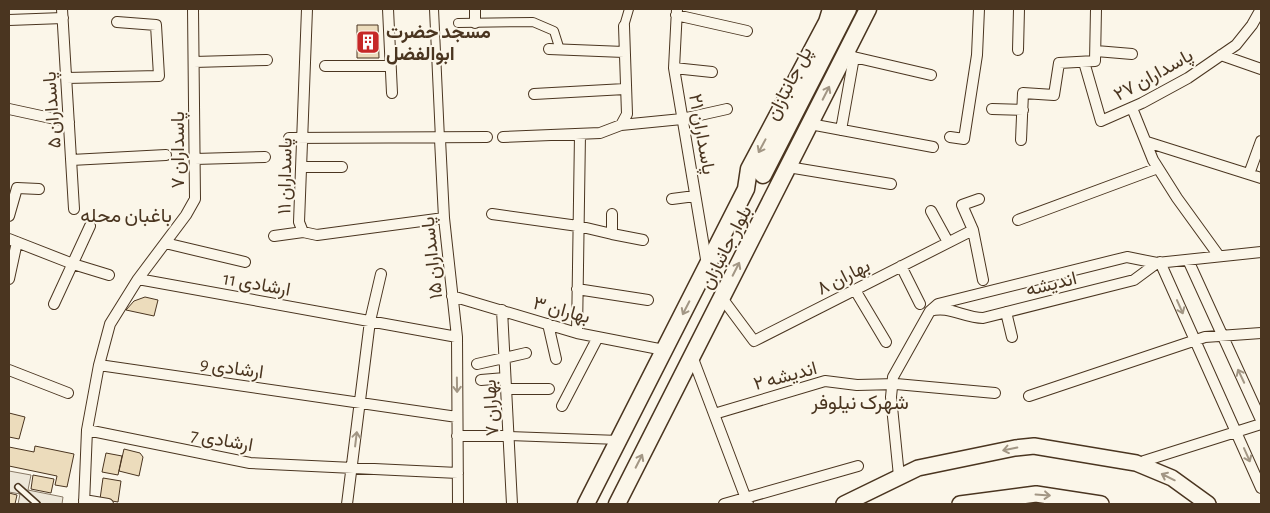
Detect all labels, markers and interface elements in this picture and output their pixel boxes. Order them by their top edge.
place label: مسجد حضرت ابوالفضل [386,23,491,66]
building icon: مسجد حضرت ابوالفضل [355,29,381,55]
street label: پل جانبازان [763,44,819,125]
street label: پاسداران ۲۷ [1111,46,1198,107]
street label: پاسداران ۵ [40,71,68,149]
one-way arrow [822,86,831,101]
street label: پاسداران ۲۱ [682,93,718,177]
street label: پاسداران ۷ [169,111,191,189]
street label: پاسداران ١١ [275,137,299,215]
one-way arrow [756,138,766,152]
street label: بلوار جانبازان [697,203,756,293]
district label: باغبان محله [80,206,172,227]
street label: پاسداران ۱۵ [419,215,449,300]
street label: بهاران ۸ [814,256,874,300]
one-way arrow [732,262,742,277]
street label: ارشادی 11 [221,269,292,301]
street label: اندیشه [1024,269,1079,301]
street label: بهاران ۳ [531,294,592,328]
one-way arrow [1176,299,1185,314]
one-way arrow [681,300,690,315]
street label: ارشادی 9 [199,355,265,383]
street label: اندیشه ۲ [752,359,819,395]
one-way arrow [1236,369,1245,384]
one-way arrow [452,377,462,393]
street label: بهاران ۷ [481,379,503,437]
district label: شهرک نیلوفر [810,393,909,415]
street label: ارشادی 7 [189,426,254,456]
one-way arrow [351,431,361,447]
one-way arrow [1003,444,1019,454]
one-way arrow [1242,447,1252,462]
one-way arrow [635,454,644,469]
one-way arrow [1161,471,1176,481]
one-way arrow [1035,490,1051,499]

